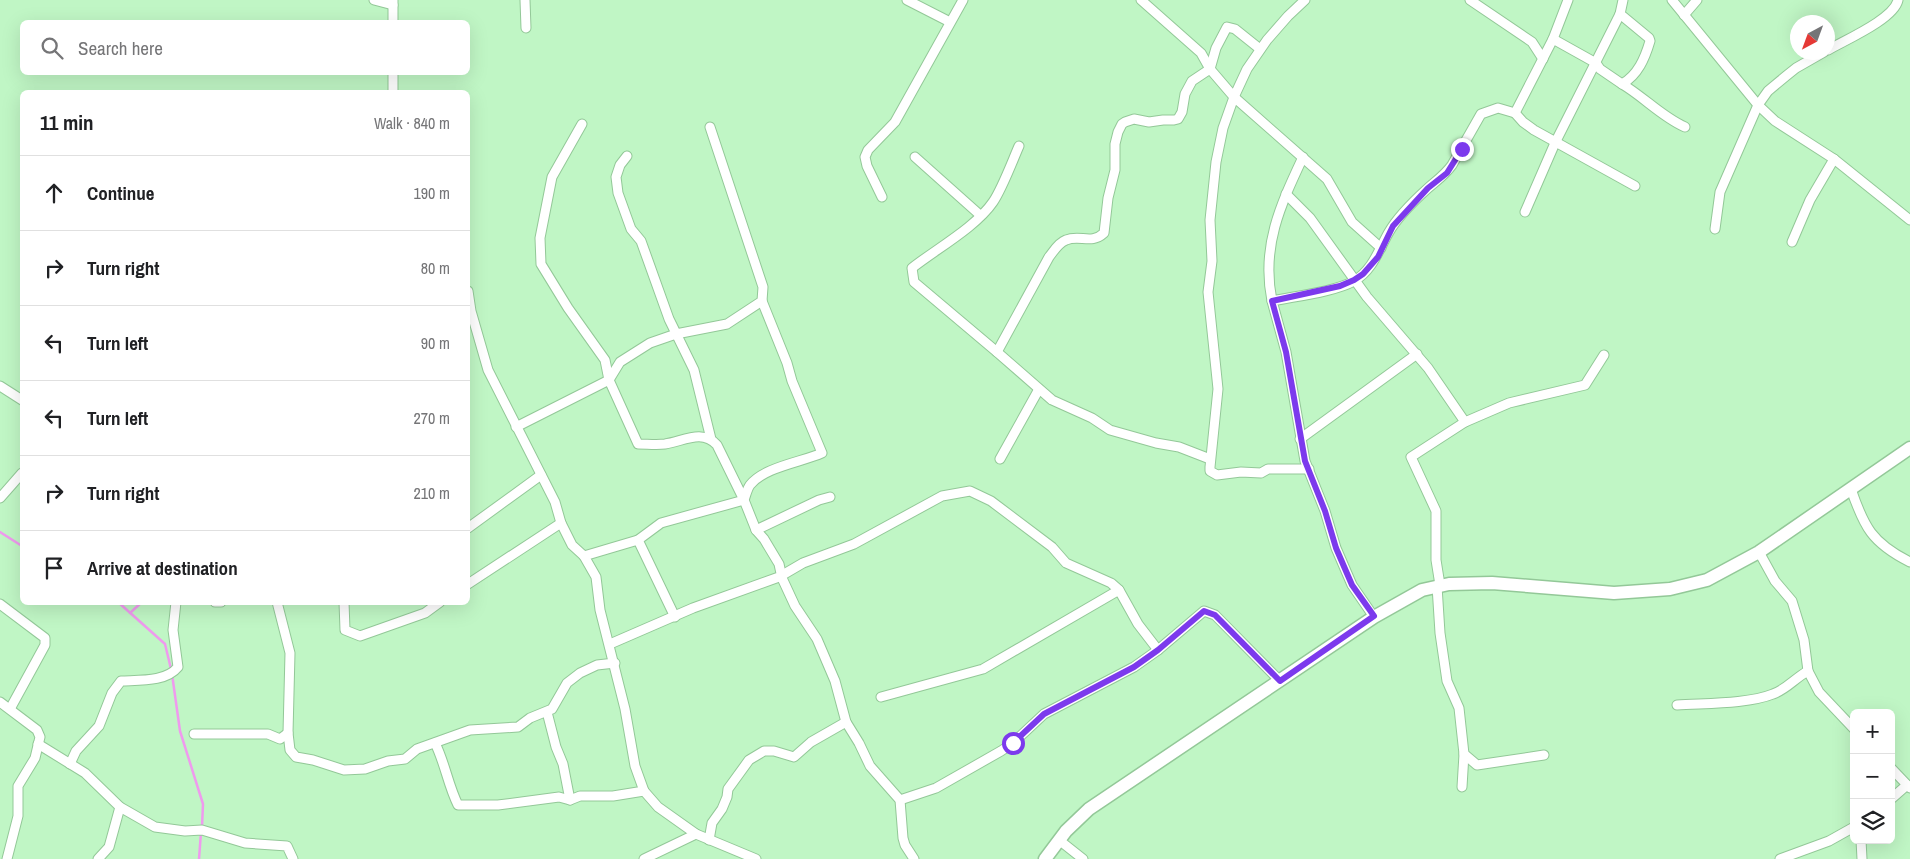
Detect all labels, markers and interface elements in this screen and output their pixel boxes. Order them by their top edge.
north arrow [1790,15,1835,60]
search box [20,20,470,75]
icon: search [38,34,66,62]
text: Search here [78,35,163,61]
text: 11 min [40,108,94,137]
text: Walk · 840 m [374,112,450,134]
route end [1451,138,1474,161]
icon: ahead [40,179,68,207]
text: Continue [87,180,155,206]
text: 190 m [414,182,450,204]
icon: right [40,254,68,282]
text: Turn right [87,255,159,281]
text: 80 m [421,257,450,279]
icon: left [40,329,68,357]
text: Turn left [87,330,148,356]
text: 90 m [421,332,450,354]
icon: left [40,404,68,432]
text: Turn left [87,405,148,431]
text: 270 m [414,407,450,429]
icon: right [40,479,68,507]
text: Turn right [87,480,159,506]
text: 210 m [414,482,450,504]
icon: arrive [40,554,68,582]
text: Arrive at destination [87,555,238,581]
map controls [1850,709,1895,844]
button: + [1850,709,1895,754]
route start [1002,732,1025,755]
button: − [1850,754,1895,799]
button: layers [1850,799,1895,844]

